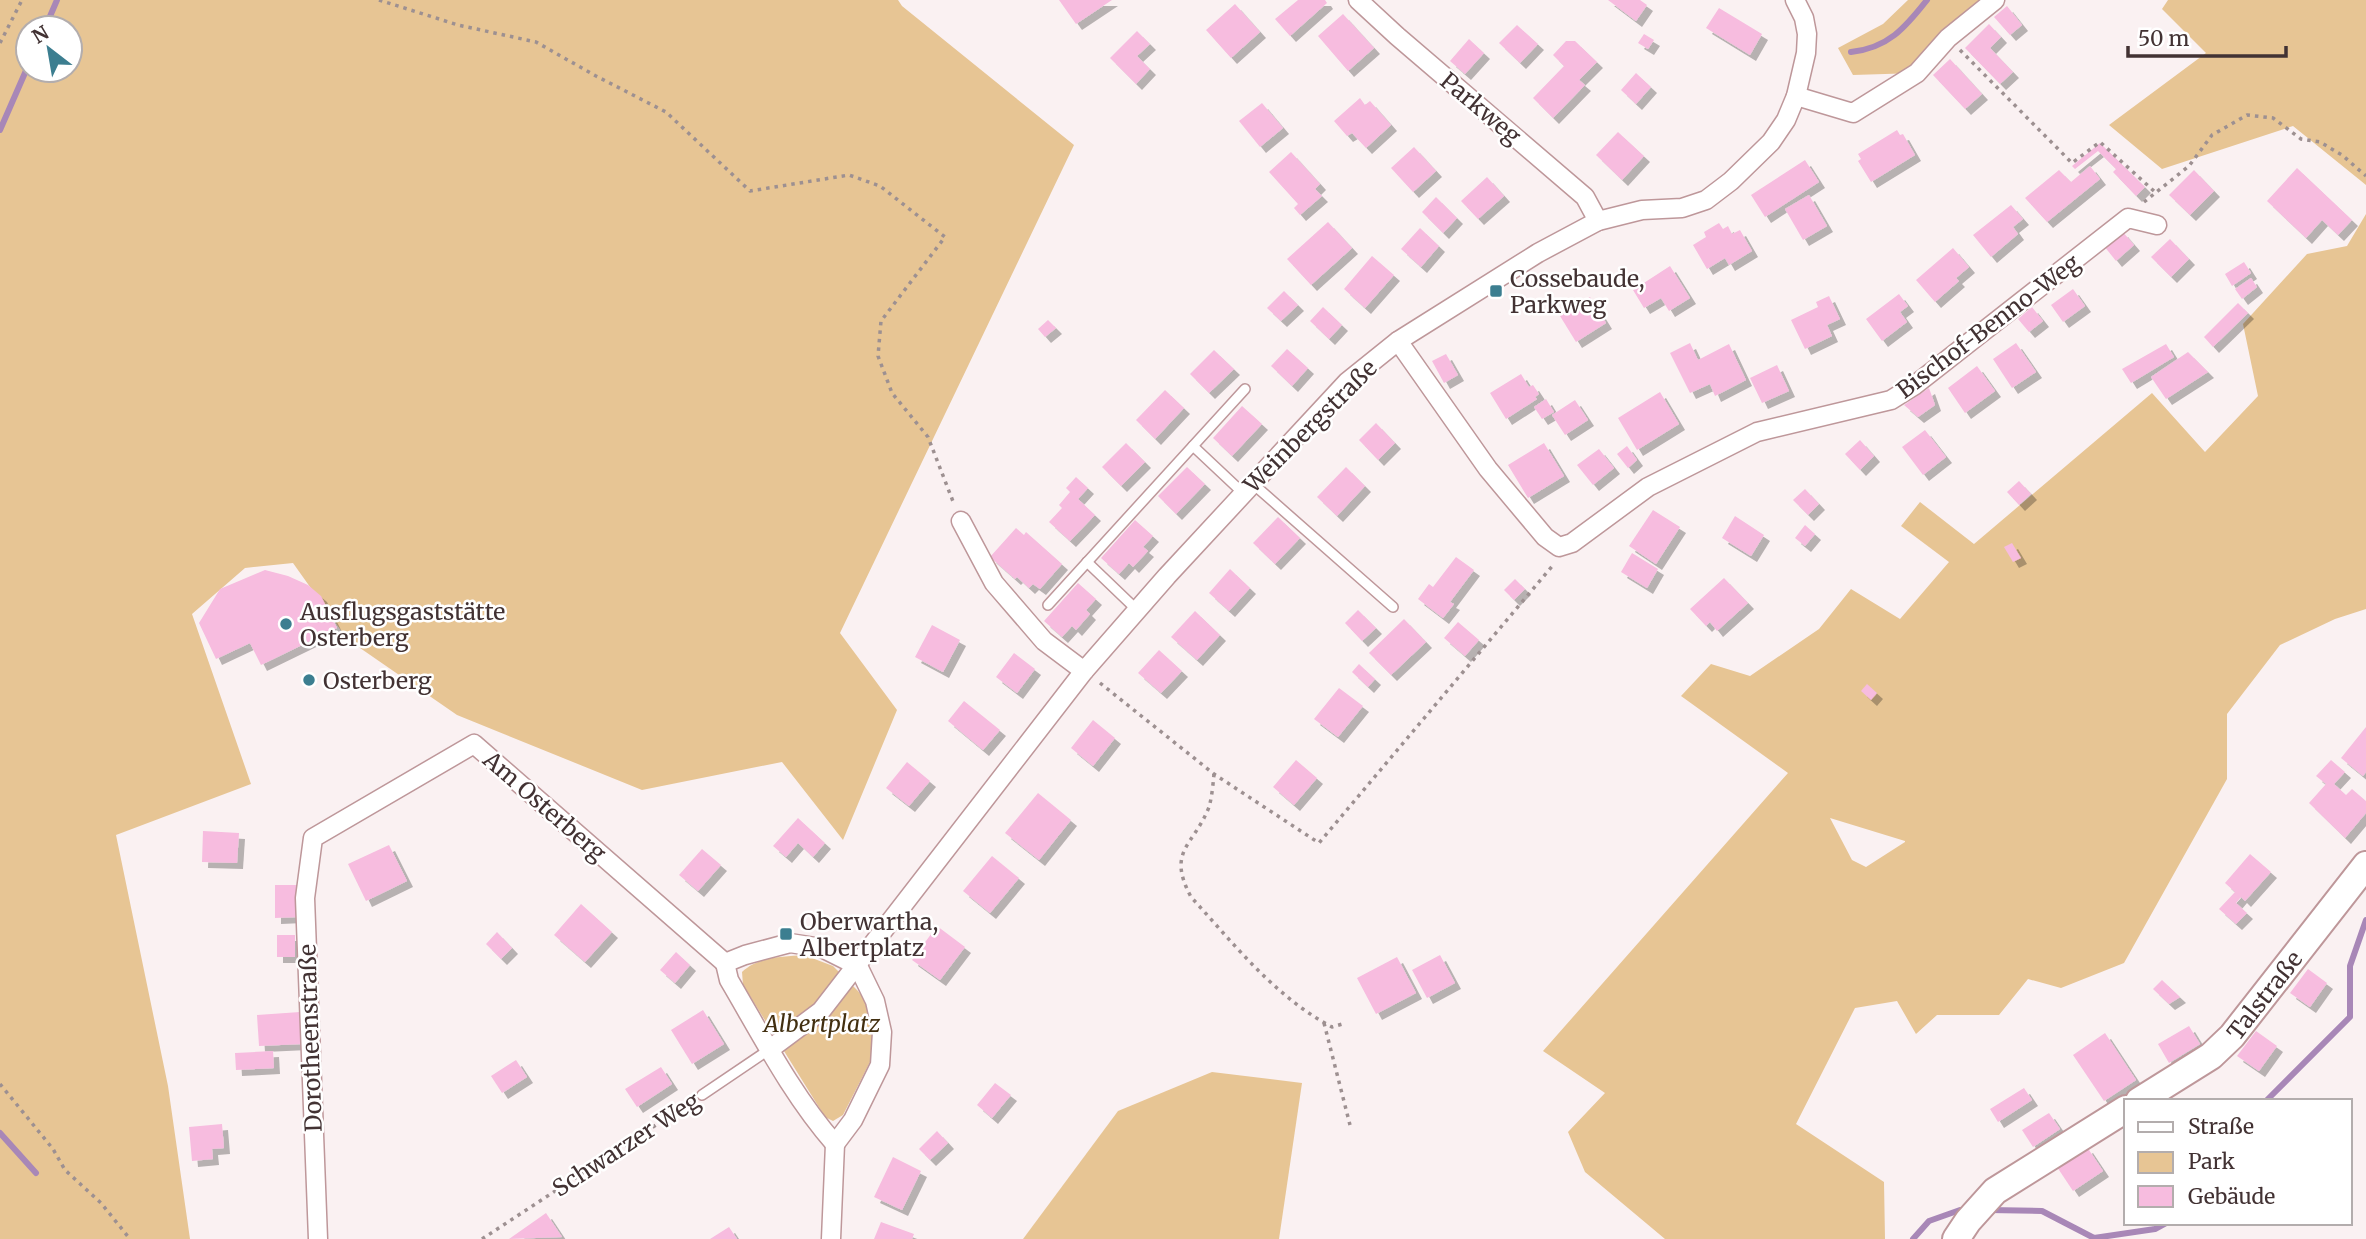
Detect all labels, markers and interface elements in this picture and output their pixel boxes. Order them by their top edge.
north arrow [14,14,84,84]
scale bar [2128,14,2286,58]
text: N [28,20,53,49]
text: 50 m [2138,25,2189,52]
street label: Parkweg [1435,66,1527,150]
street label: Bischof-Benno-Weg [1891,248,2085,404]
place label: Cossebaude, Parkweg [1510,264,1645,319]
marker: Cossebaude, Parkweg [1488,283,1504,299]
street label: Weinbergstraße [1237,353,1383,499]
place label: Ausflugsgaststätte Osterberg [299,597,505,652]
marker: Ausflugsgaststätte Osterberg [278,616,294,632]
place label: Osterberg [323,666,432,695]
marker: Osterberg [301,672,317,688]
street label: Am Osterberg [477,744,612,867]
place label: Oberwartha, Albertplatz [799,907,938,962]
marker: Oberwartha, Albertplatz [778,926,794,942]
street label: Dorotheenstraße [292,944,328,1132]
street label: Talstraße [2220,945,2308,1045]
park label: Albertplatz [762,1009,880,1038]
street label: Schwarzer Weg [547,1085,705,1202]
legend [2124,1099,2352,1225]
text: Straße [2188,1113,2254,1140]
text: Park [2188,1148,2235,1175]
text: Gebäude [2188,1183,2275,1210]

